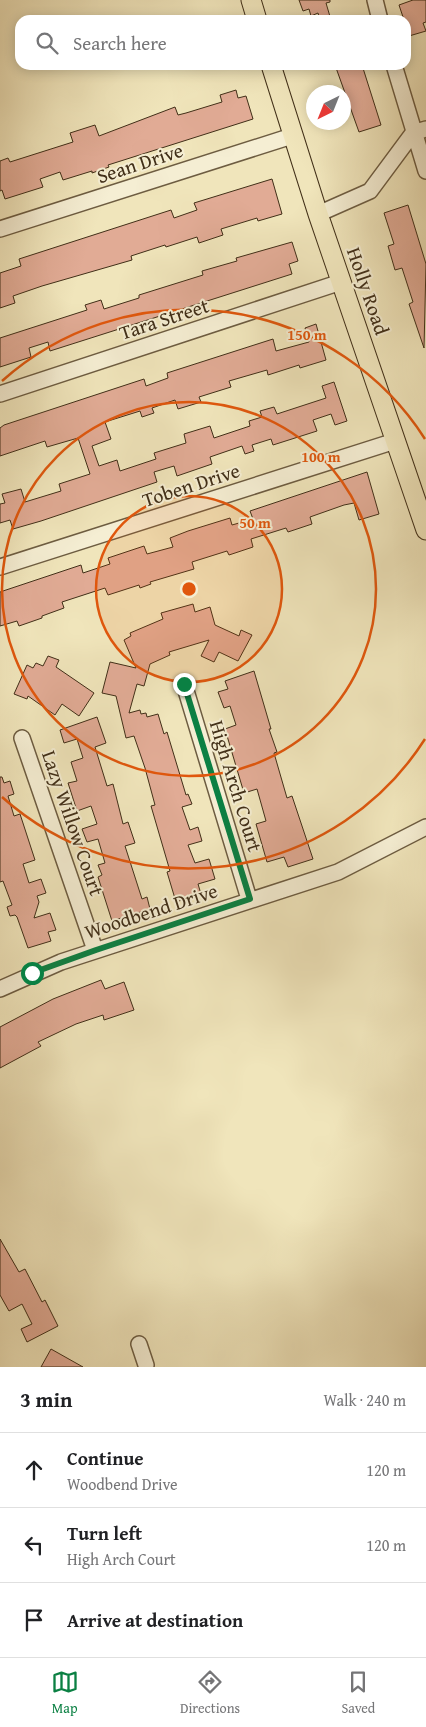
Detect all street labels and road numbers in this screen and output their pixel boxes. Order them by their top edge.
street label: Sean Drive [93,135,187,190]
street label: Holly Road [340,243,397,339]
street label: Tara Street [115,290,212,347]
street label: Toben Drive [138,455,243,514]
street label: High Arch Court [203,717,270,855]
street label: Lazy Willow Court [35,746,112,899]
street label: Woodbend Drive [81,875,221,946]

